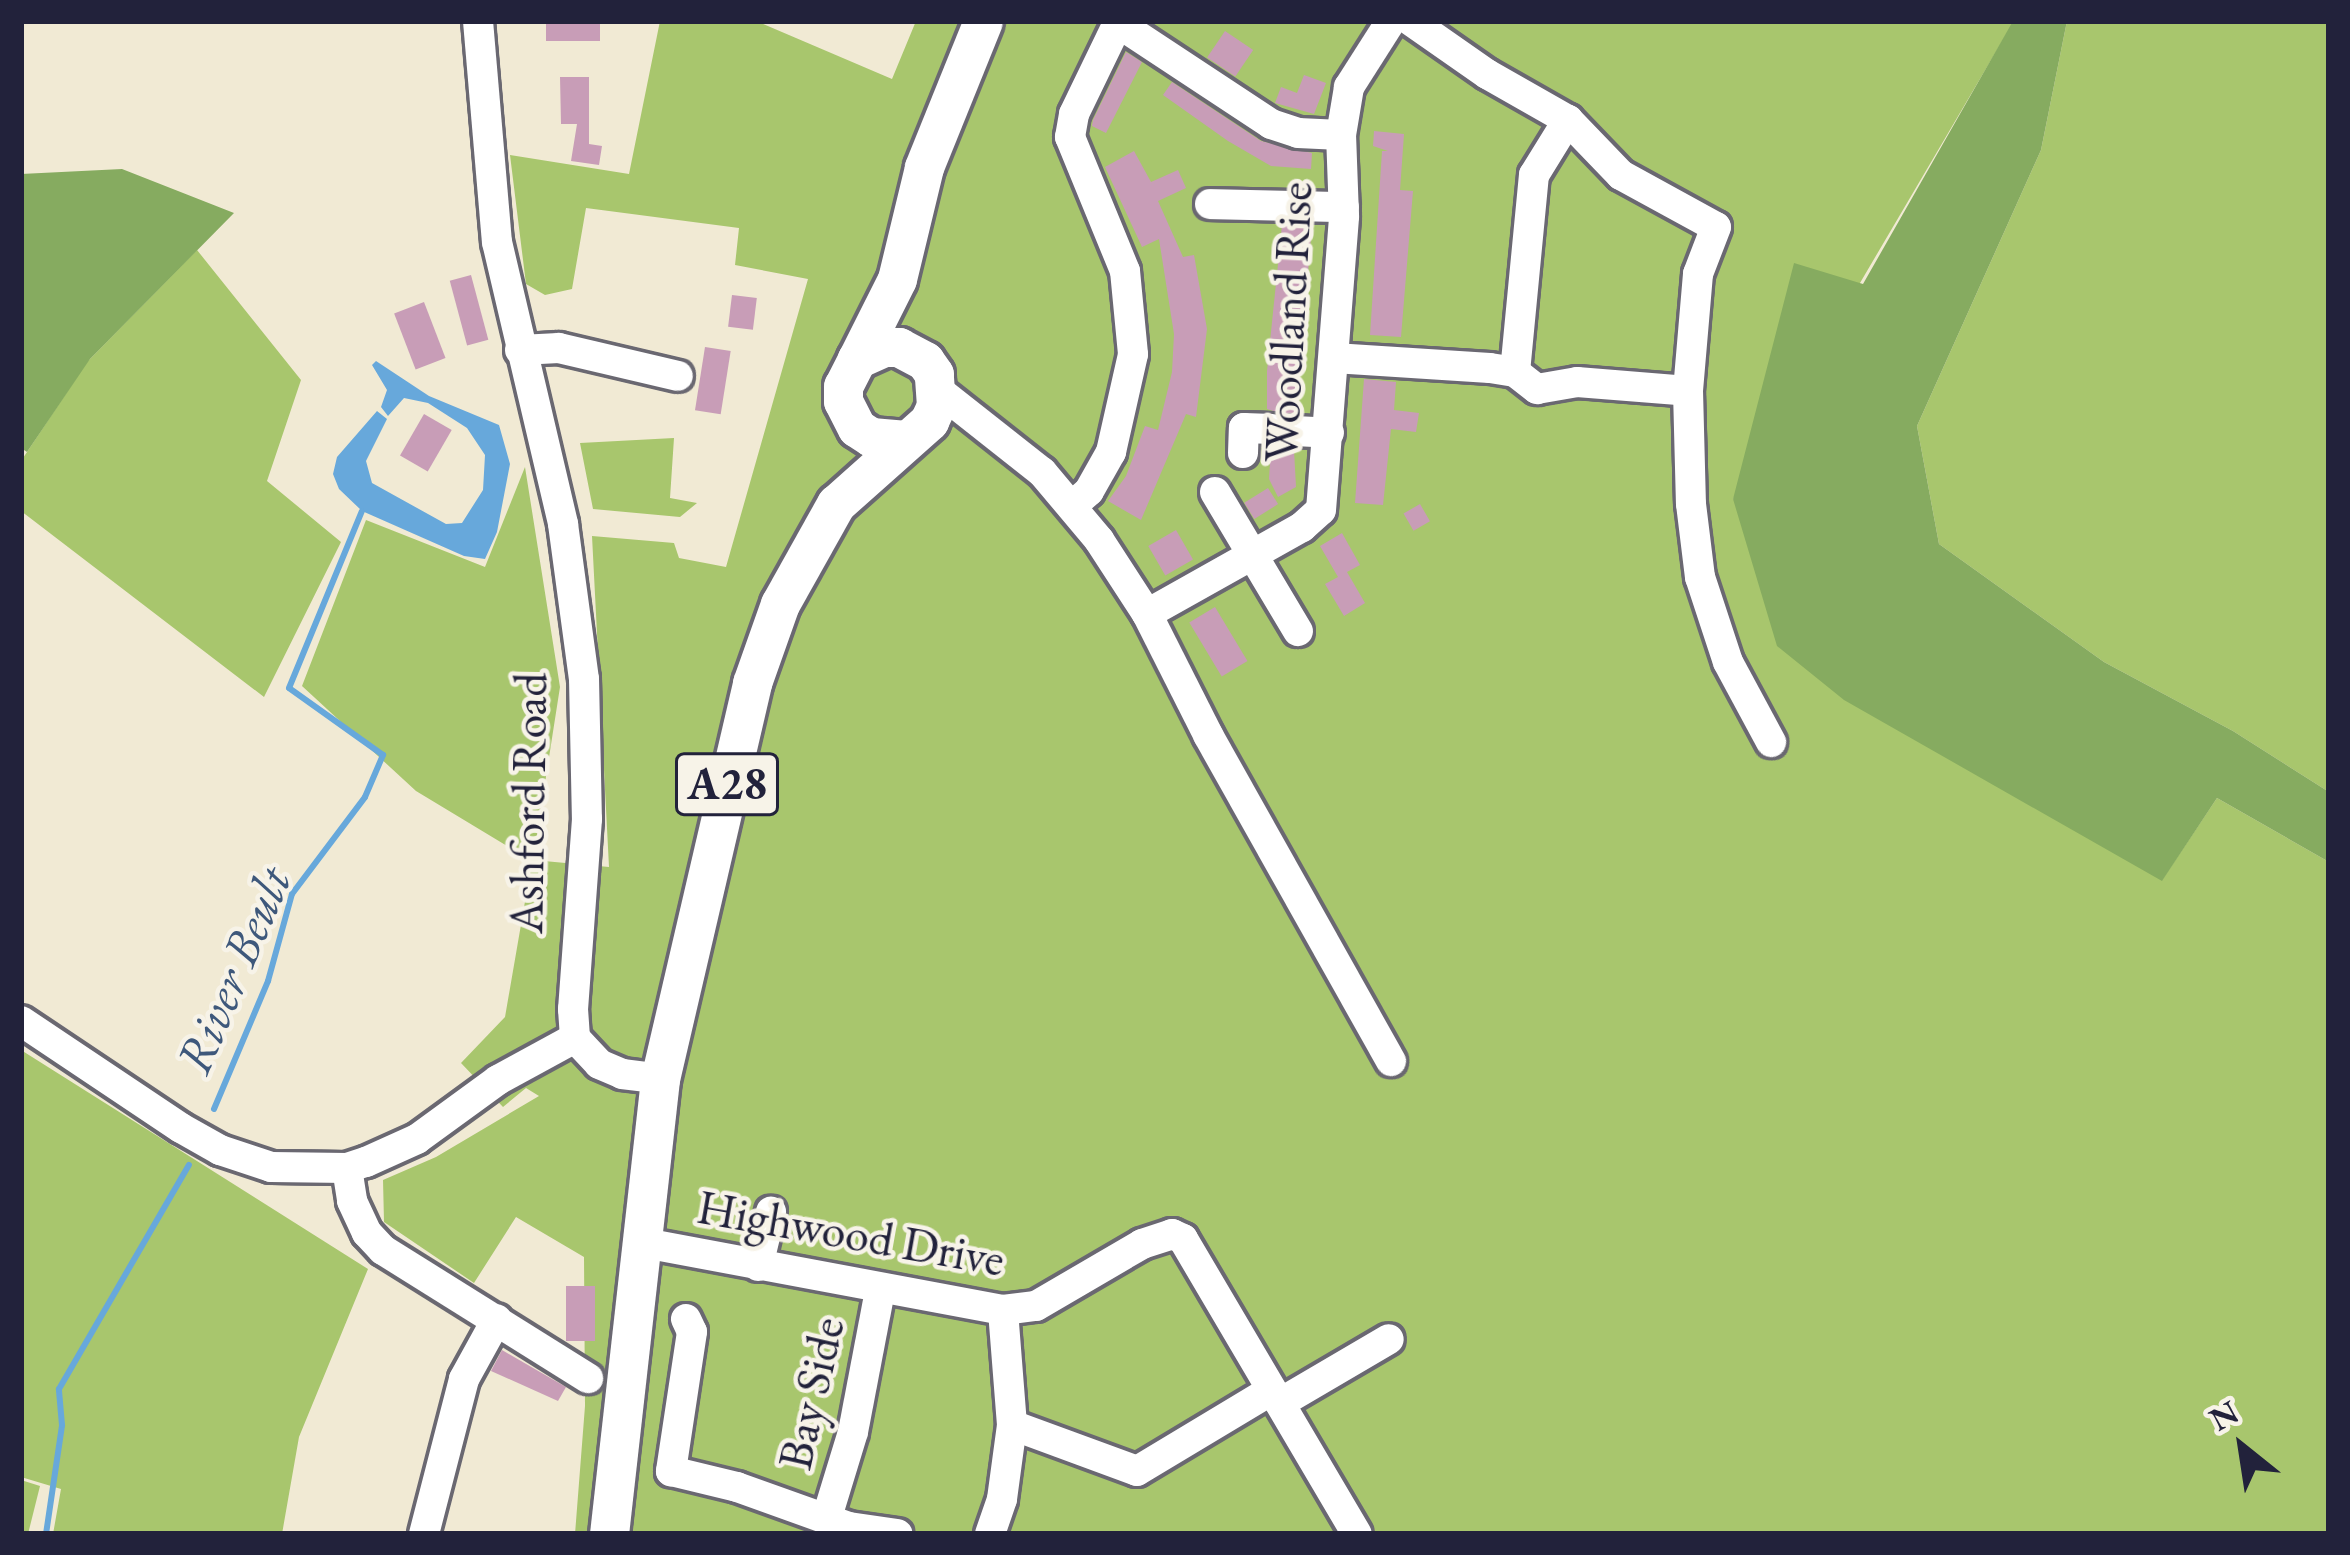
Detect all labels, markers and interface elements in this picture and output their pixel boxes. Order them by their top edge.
street label: Woodland Rise [1252,180,1324,464]
street label: Ashford Road [497,672,559,934]
road number: A28 [673,745,781,823]
water label: River Beult [162,857,304,1083]
street label: Highwood Drive [693,1178,1009,1288]
street label: Bay Side [766,1311,856,1475]
north arrow [2182,1387,2302,1507]
text: N [2201,1390,2246,1441]

